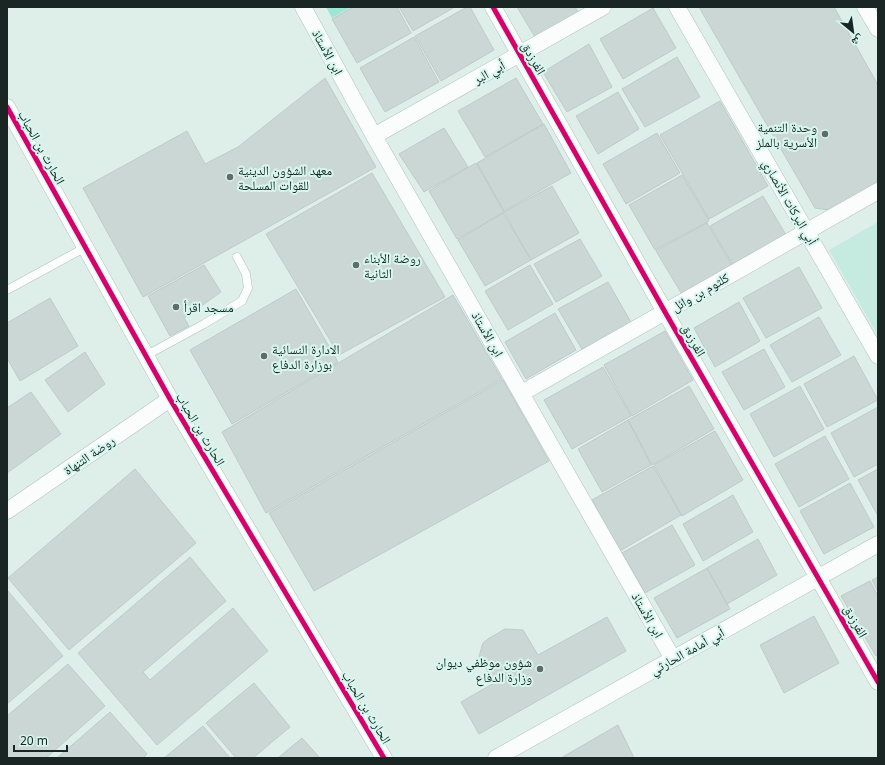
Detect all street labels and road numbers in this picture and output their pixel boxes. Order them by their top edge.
street label: ابن الأستاذ [308,26,348,78]
street label: الفرزدق [517,38,551,78]
street label: أبي البر [469,56,509,91]
street label: الحارث بن الحباب [14,107,70,187]
street label: أبي البركات الأنصاري [756,156,822,249]
street label: كلثوم بن وائل [668,268,733,316]
street label: ابن الأستاذ [468,308,508,360]
street label: الفرزدق [677,320,711,360]
street label: الحارث بن الحباب [172,389,230,469]
street label: روضة التنهاة [60,431,118,479]
street label: ابن الأستاذ [628,589,668,641]
street label: الفرزدق [840,601,872,641]
street label: أبي أمامة الحارثي [646,623,729,681]
street label: الحارث بن الحباب [338,667,396,747]

